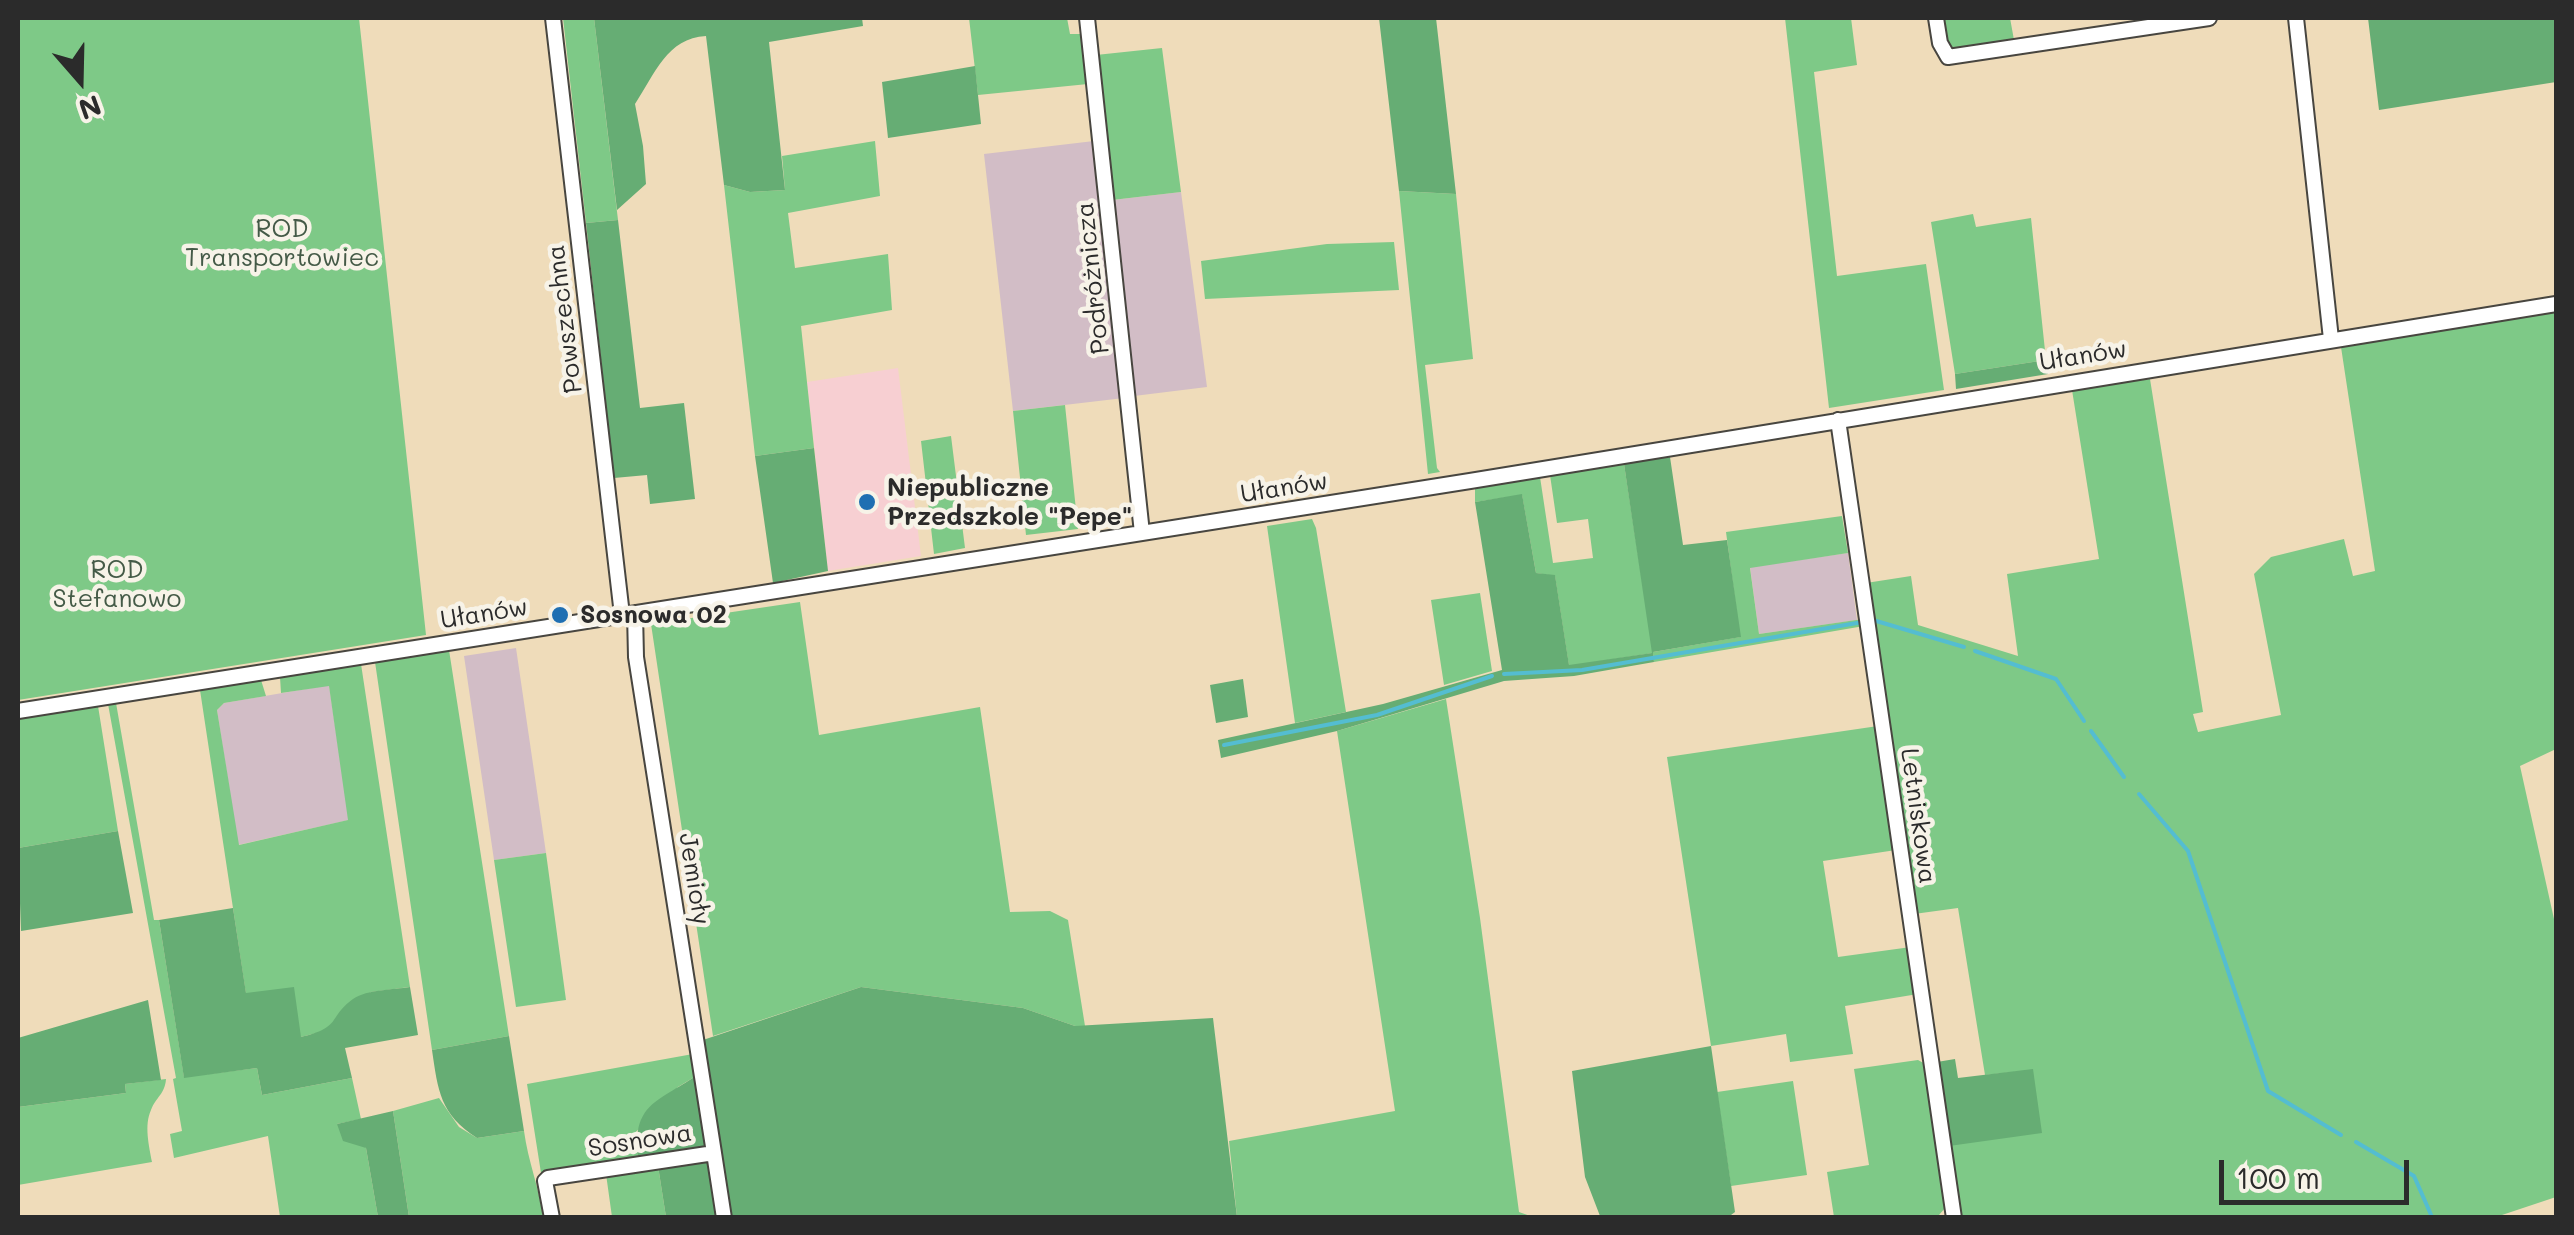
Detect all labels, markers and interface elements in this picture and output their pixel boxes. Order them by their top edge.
north arrow [30,30,130,130]
text: N [74,88,106,129]
street label: Podróżnicza [1070,200,1116,356]
park label: ROD Transportowiec [185,214,379,273]
street label: Powszechna [541,243,589,395]
street label: Ułanów [2037,334,2129,378]
street label: Ułanów [1238,466,1330,510]
place label: Niepubliczne Przedszkole "Pepe" [887,473,1133,532]
marker: Niepubliczne Przedszkole "Pepe" [856,491,878,513]
park label: ROD Stefanowo [53,555,181,614]
street label: Ułanów [438,592,530,636]
place label: Sosnowa 02 [580,600,727,630]
marker: Sosnowa 02 [549,604,571,626]
street label: Letniskowa [1894,746,1942,886]
street label: Jemioły [672,831,716,927]
street label: Sosnowa [586,1118,694,1164]
scale bar [2224,1140,2414,1202]
text: 100 m [2236,1157,2320,1197]

